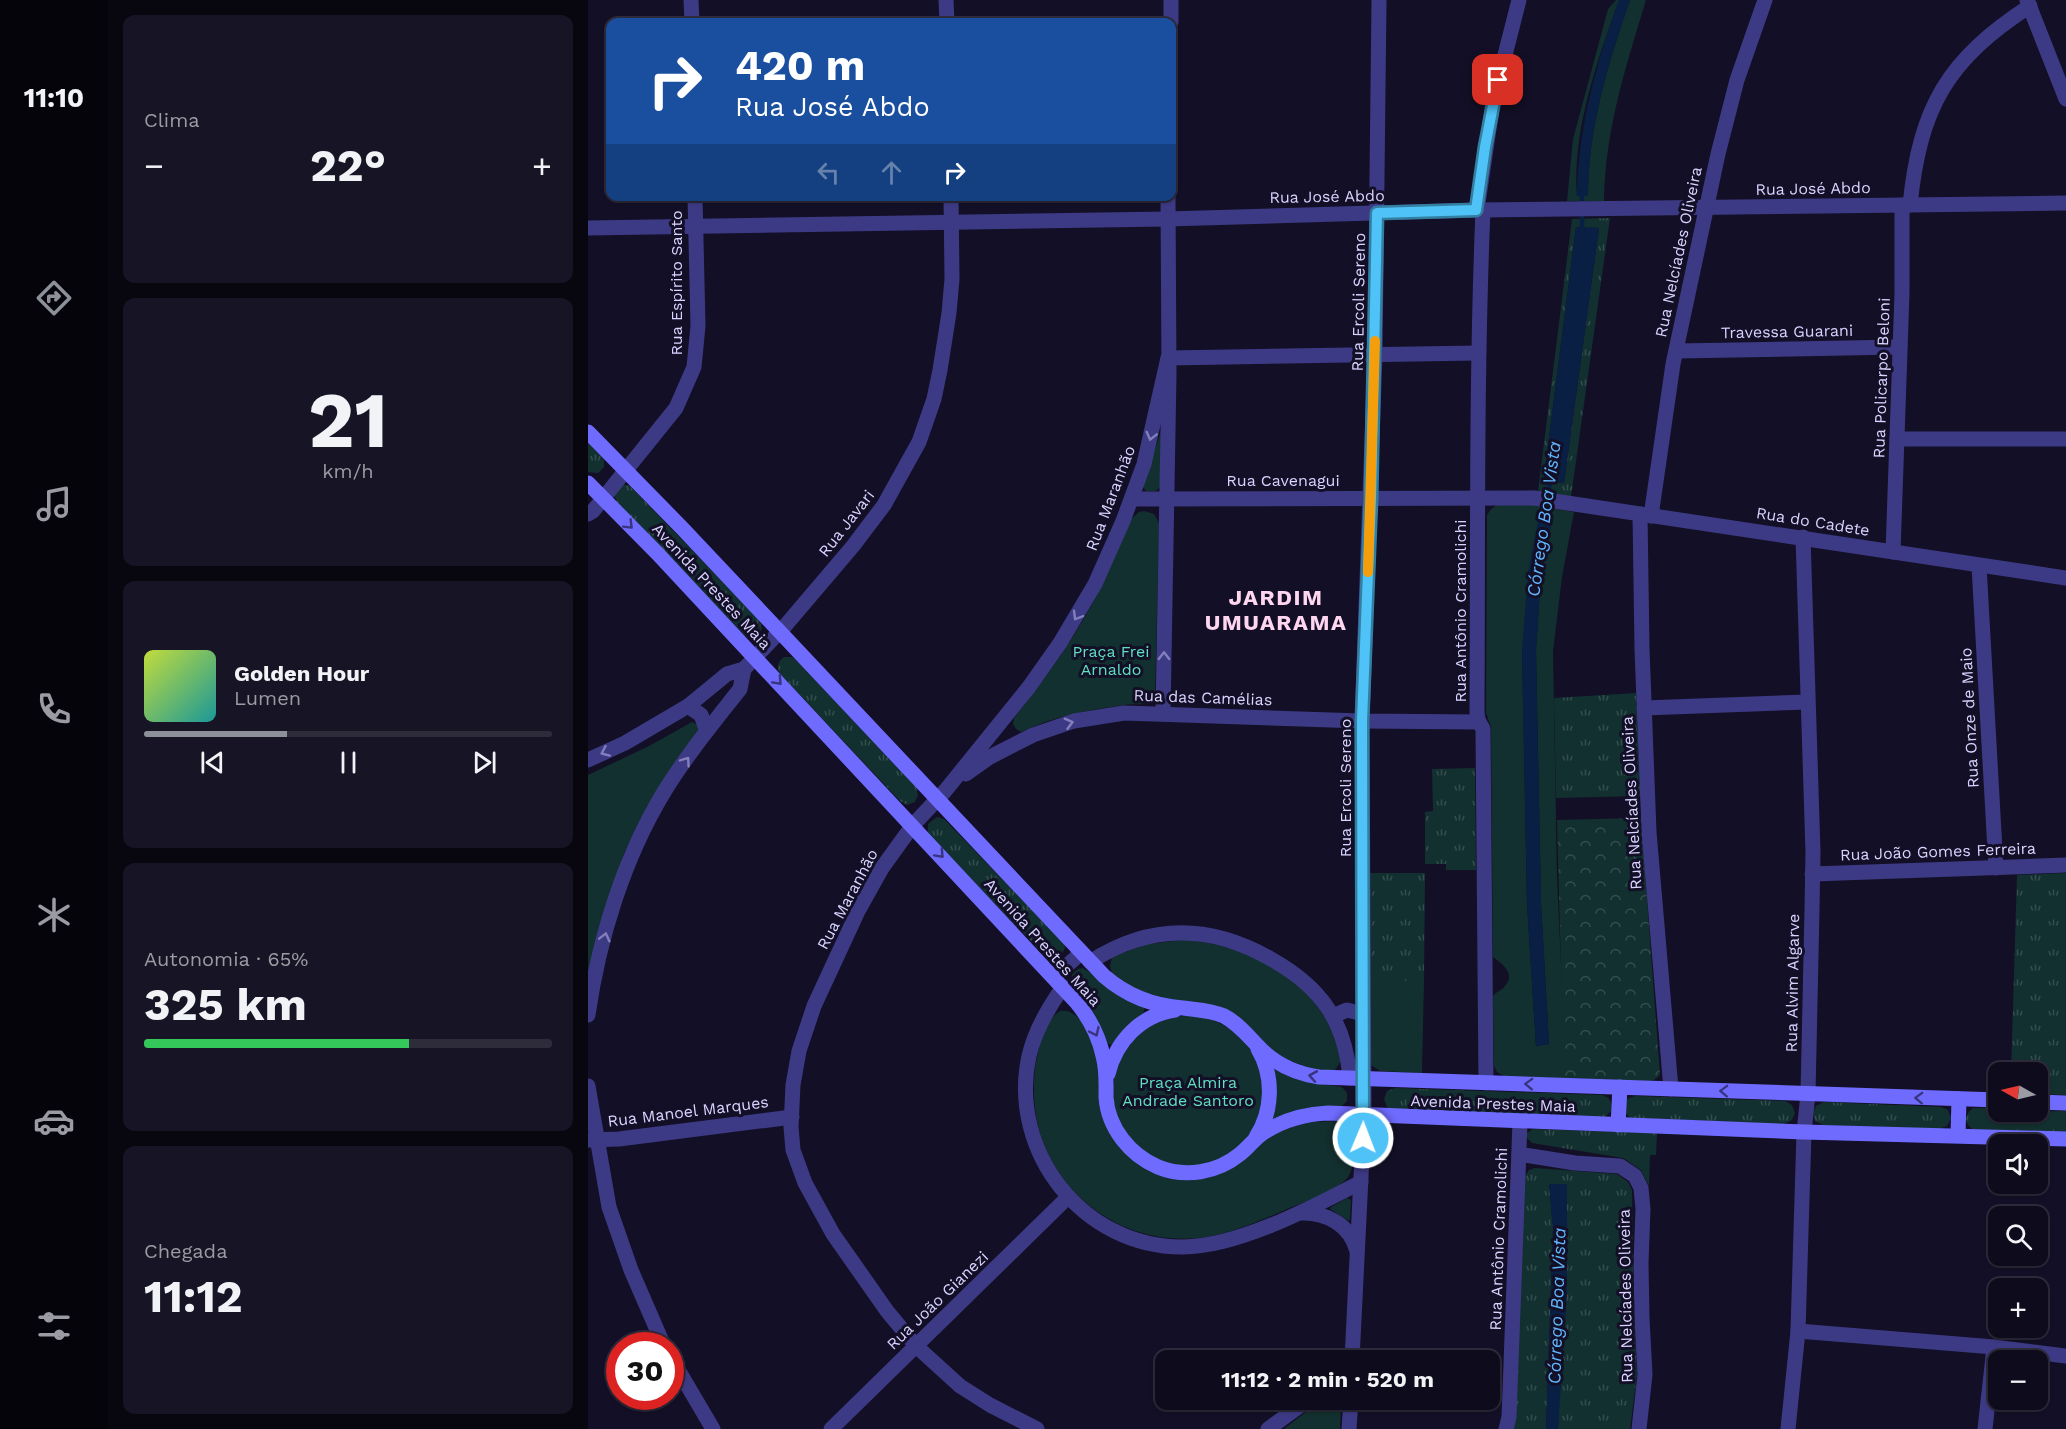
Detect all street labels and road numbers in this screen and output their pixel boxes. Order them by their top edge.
street label: Rua Nelcíades Oliveira [1651,165,1706,339]
street label: Rua José Abdo [1755,178,1871,199]
street label: Rua José Abdo [1269,186,1385,207]
street label: Rua Espírito Santo [667,210,686,356]
street label: Rua Ercoli Sereno [1348,233,1369,371]
street label: Rua Policarpo Beloni [1869,297,1894,459]
street label: Travessa Guarani [1721,321,1853,342]
street label: Rua Maranhão [1082,443,1139,553]
street label: Rua Cavenagui [1226,471,1340,490]
street label: Rua Javari [814,486,878,561]
street label: Rua do Cadete [1755,503,1871,540]
street label: Avenida Prestes Maia [648,519,775,653]
street label: Rua Antônio Cramolichi [1451,519,1470,703]
street label: Rua Onze de Maio [1956,647,1983,789]
street label: Rua das Camélias [1133,686,1273,709]
street label: Rua Nelcíades Oliveira [1617,716,1646,890]
street label: Rua Ercoli Sereno [1336,719,1355,857]
street label: Rua João Gomes Ferreira [1840,839,2036,864]
street label: Rua Maranhão [813,846,882,953]
street label: Avenida Prestes Maia [980,875,1105,1010]
street label: Rua Alvim Algarve [1782,913,1803,1053]
street label: Avenida Prestes Maia [1410,1091,1576,1116]
street label: Rua Manoel Marques [606,1092,770,1131]
street label: Rua Antônio Cramolichi [1486,1147,1511,1331]
street label: Rua Nelcíades Oliveira [1614,1209,1637,1383]
street label: Rua João Gianezi [883,1247,992,1354]

